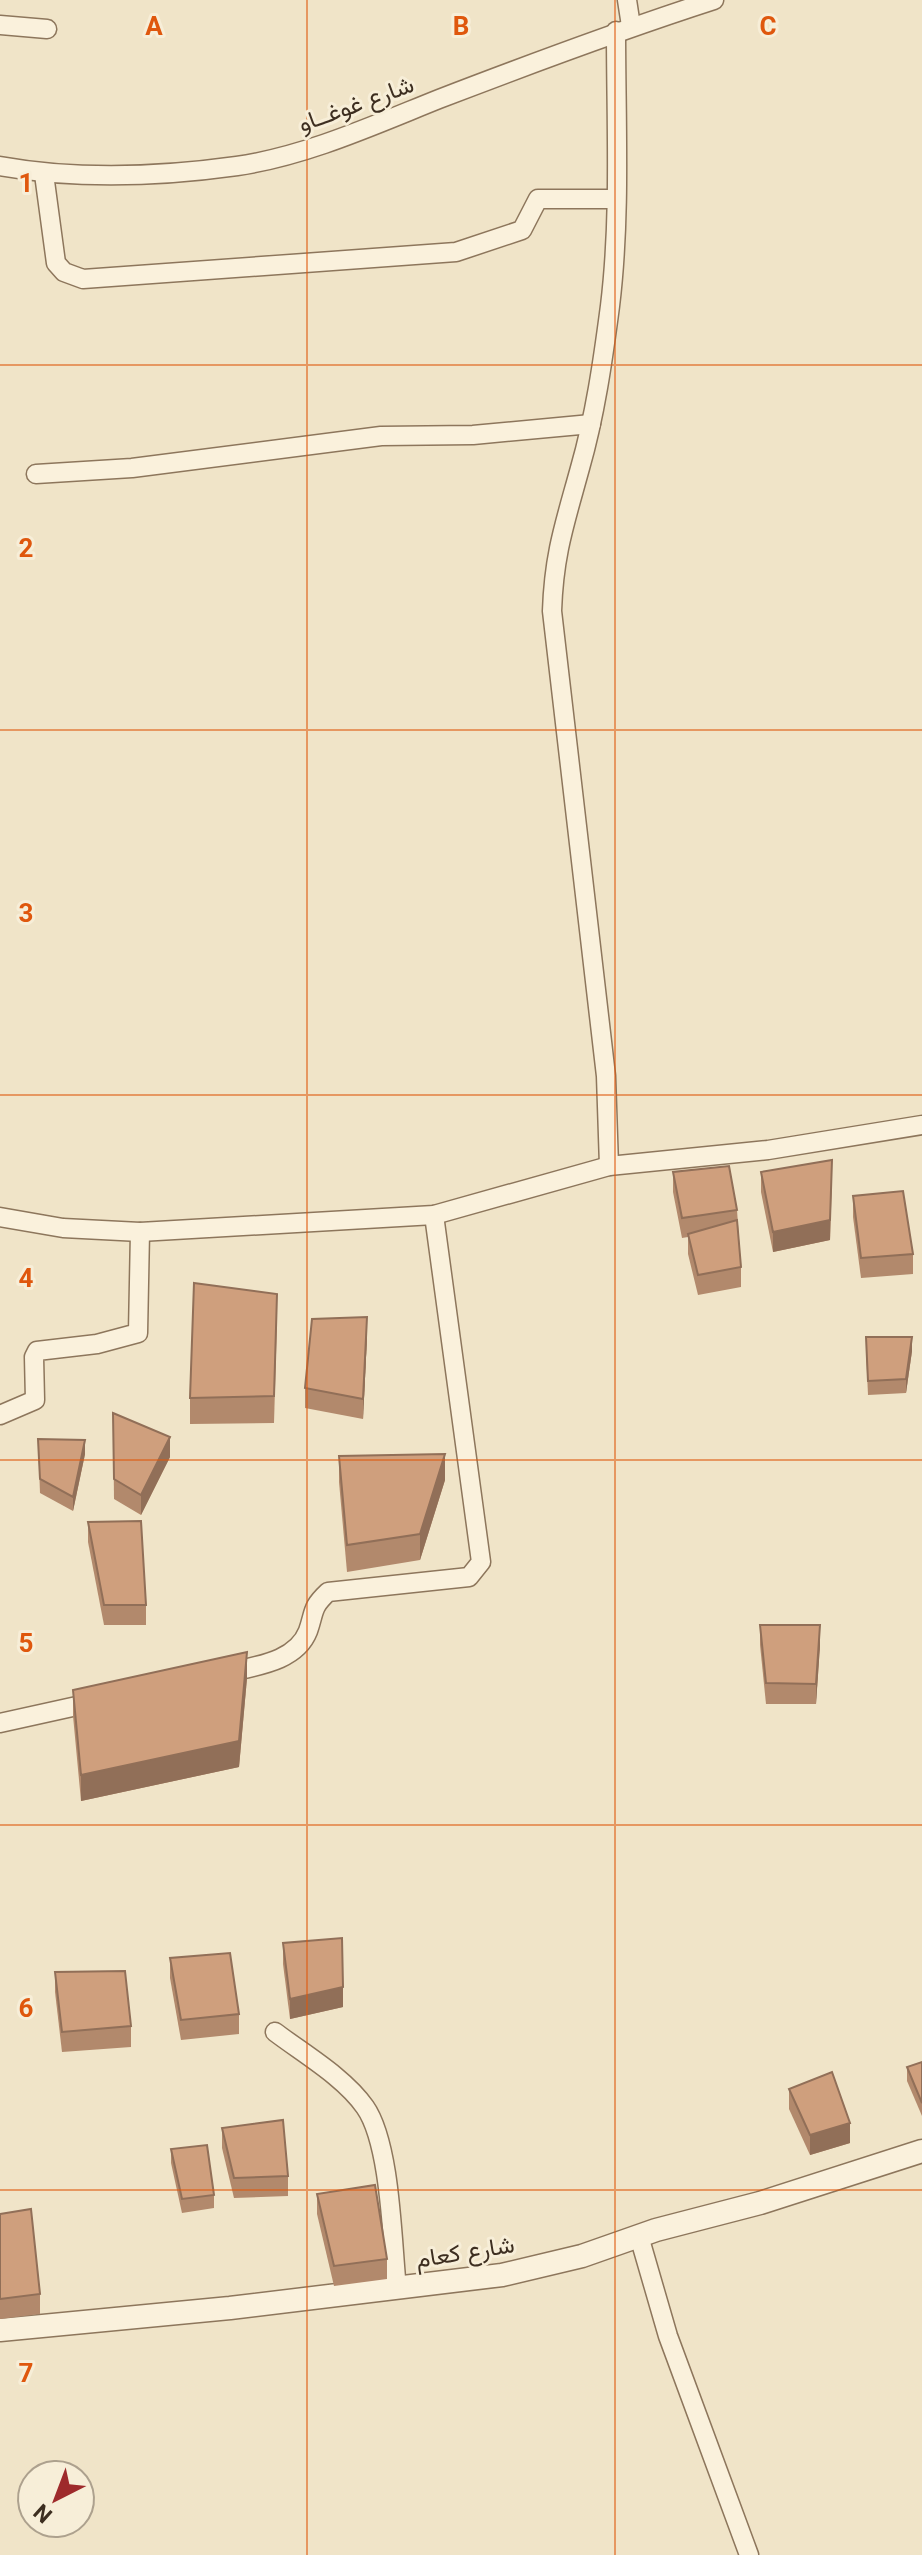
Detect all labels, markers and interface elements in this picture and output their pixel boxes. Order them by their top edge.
text: A [145,8,163,49]
text: B [453,8,469,49]
text: C [759,8,777,49]
street label: شارع غوغــاو [294,67,420,144]
text: 1 [19,165,33,206]
text: 2 [19,530,33,571]
text: 3 [19,895,33,936]
text: 4 [19,1260,34,1301]
text: 5 [19,1625,33,1666]
text: 6 [19,1990,34,2031]
street label: شارع كعام [413,2227,517,2281]
text: 7 [19,2355,33,2396]
north arrow [16,2459,96,2539]
text: N [27,2494,62,2530]

